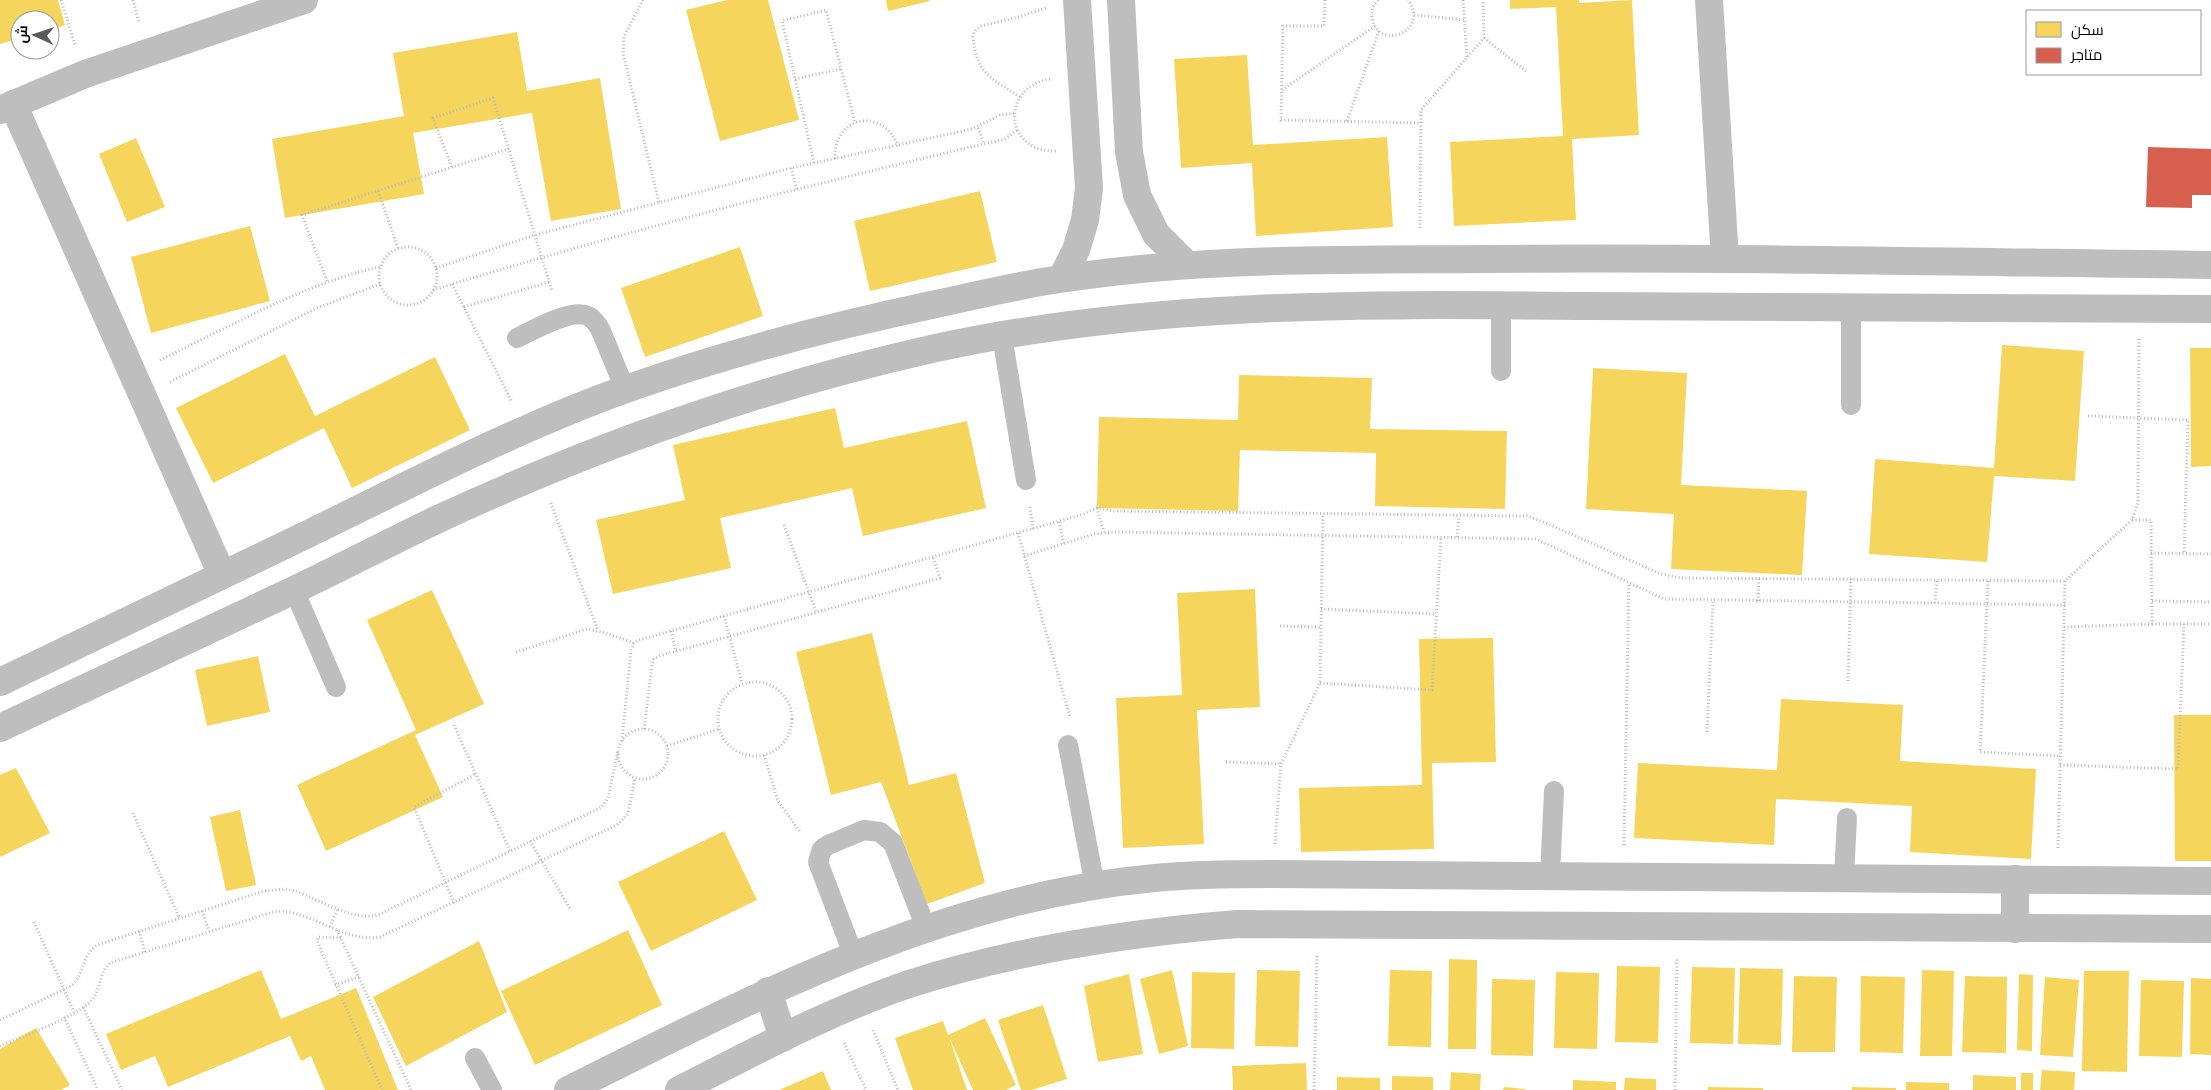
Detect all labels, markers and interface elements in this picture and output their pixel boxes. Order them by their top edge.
north arrow [10,10,60,60]
legend [2026,10,2201,75]
text: سكن [2071,21,2104,40]
text: ش [14,25,31,44]
text: متاجر [2070,46,2102,64]

